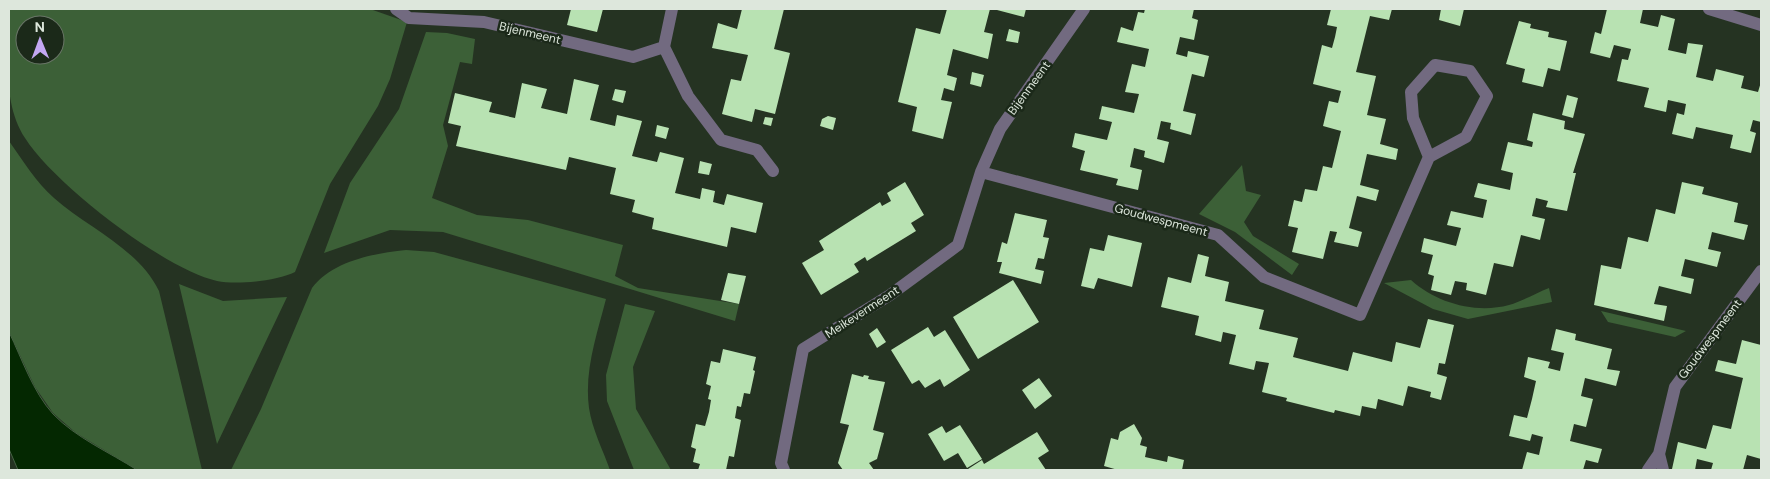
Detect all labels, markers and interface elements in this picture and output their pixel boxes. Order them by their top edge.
north arrow [15,15,65,65]
text: N [35,18,45,36]
street label: Bijenmeent [498,18,563,48]
street label: Bijenmeent [1004,58,1054,118]
street label: Goudwespmeent [1113,200,1210,240]
street label: Meikevermeent [822,282,902,342]
street label: Goudwespmeent [1675,296,1745,382]

